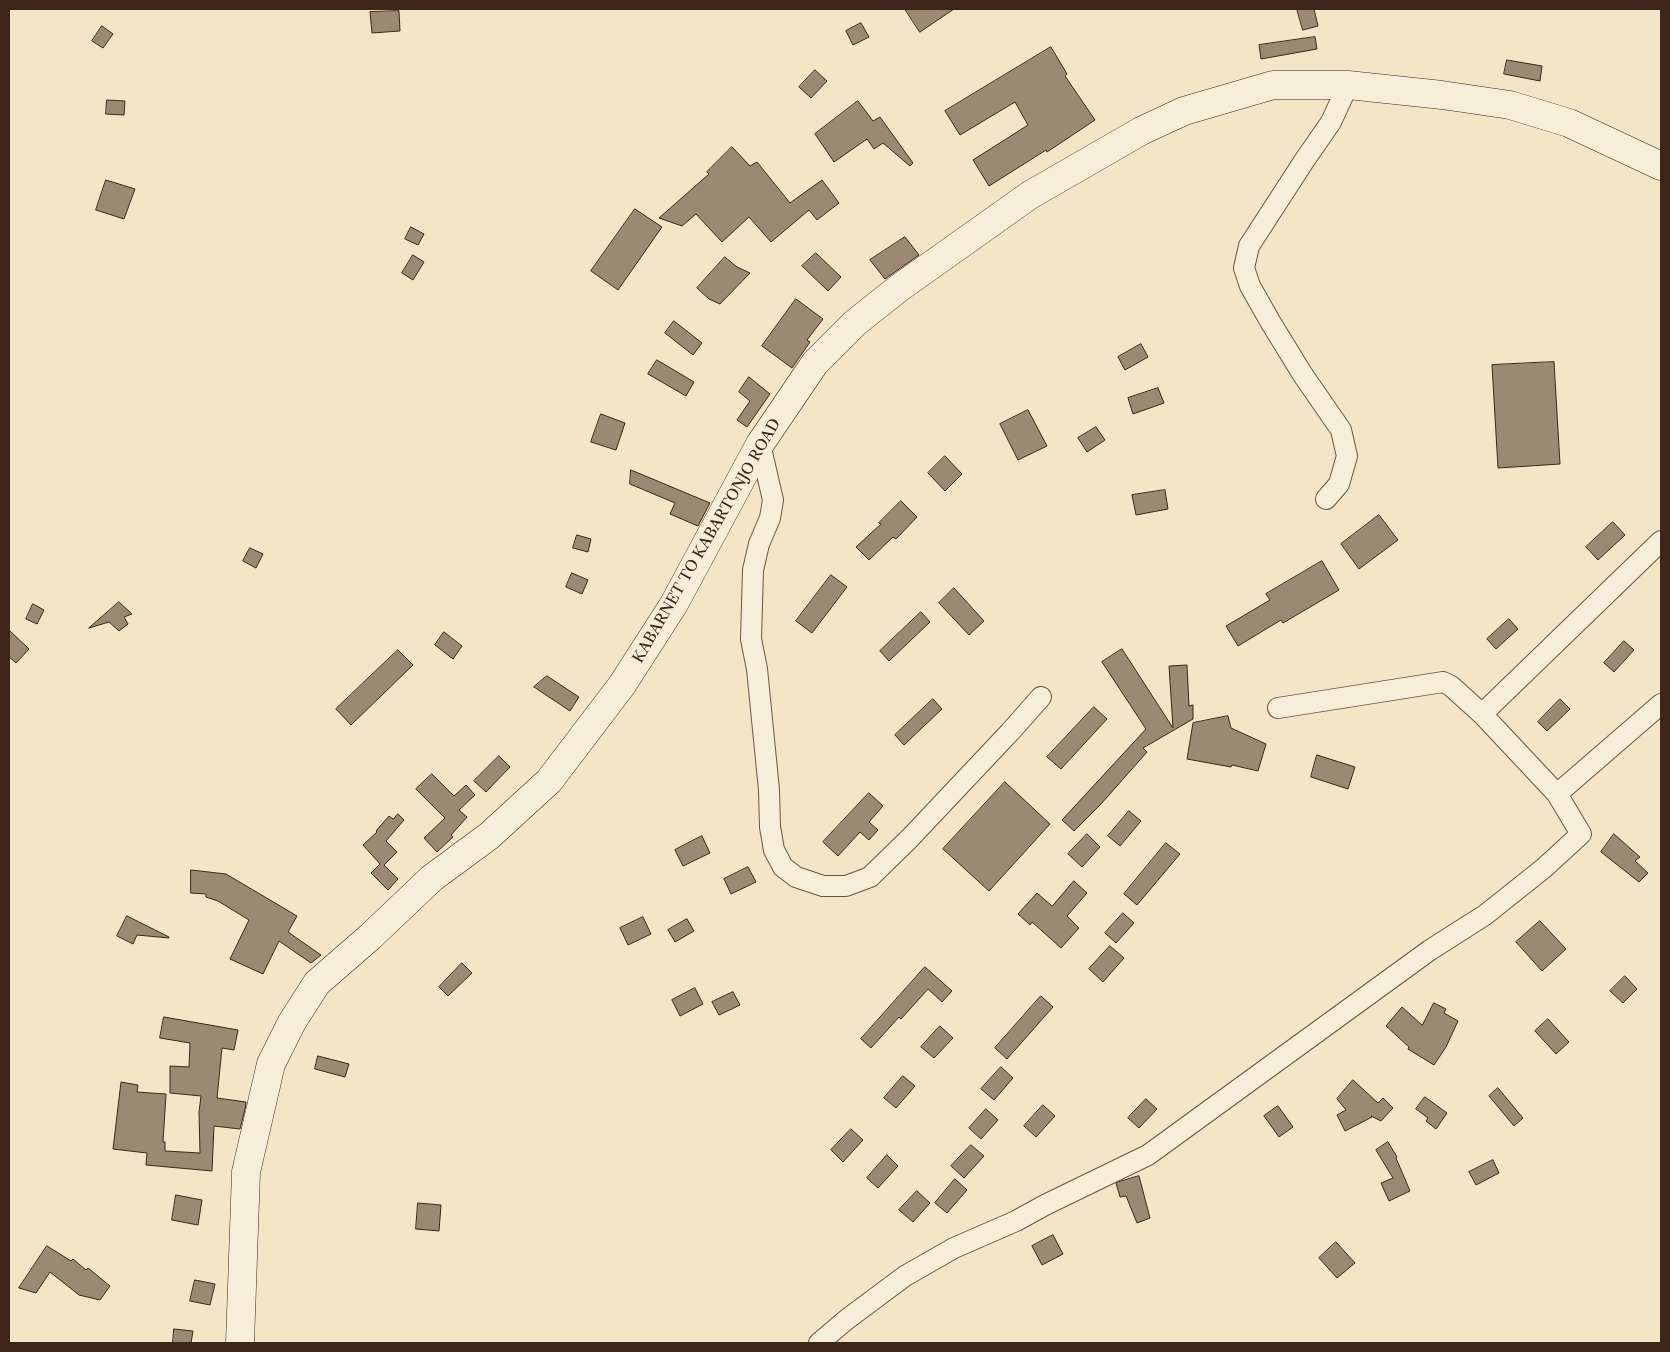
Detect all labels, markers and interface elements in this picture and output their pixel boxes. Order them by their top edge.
street label: KABARNET TO KABARTONJO ROAD [629,416,785,666]

